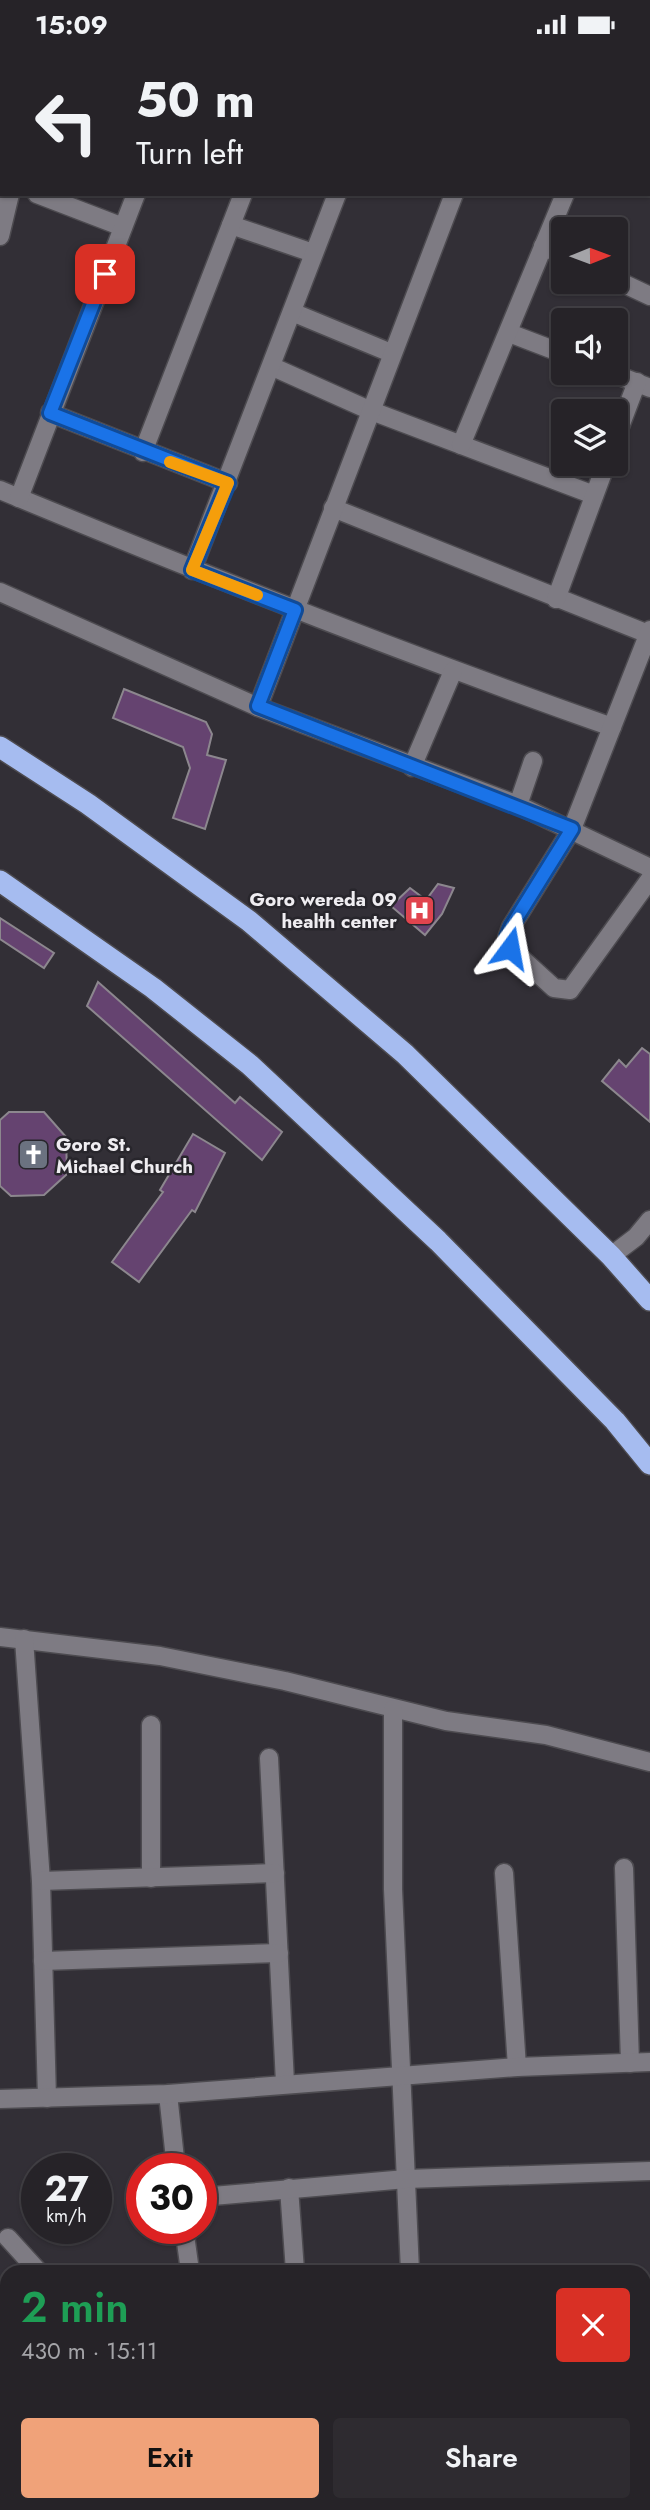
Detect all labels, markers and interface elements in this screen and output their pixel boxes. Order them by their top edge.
text: 15:09 [35,6,108,44]
text: 50 m [136,65,255,135]
icon: left [21,77,112,168]
text: Turn left [136,130,243,176]
north arrow [551,217,628,294]
map controls [551,217,628,476]
pin [75,244,135,304]
icon: arrive [86,255,124,293]
button: sound [551,308,628,385]
button: layers [551,399,628,476]
place label: Goro wereda 09 health center [249,886,397,935]
hospital icon: Goro wereda 09 health center [403,893,437,927]
position arrow [473,911,547,985]
place label: Goro St. Michael Church [56,1131,193,1180]
church icon: Goro St. Michael Church [16,1138,50,1172]
speed limit sign: 30 [126,2153,217,2244]
text: 27 [44,2164,89,2214]
text: km/h [46,2203,87,2229]
text: 2 min [21,2277,129,2338]
button: close [556,2288,630,2362]
text: 430 m · 15:11 [21,2334,157,2368]
button: Exit [21,2418,319,2498]
button: Share [333,2418,630,2498]

